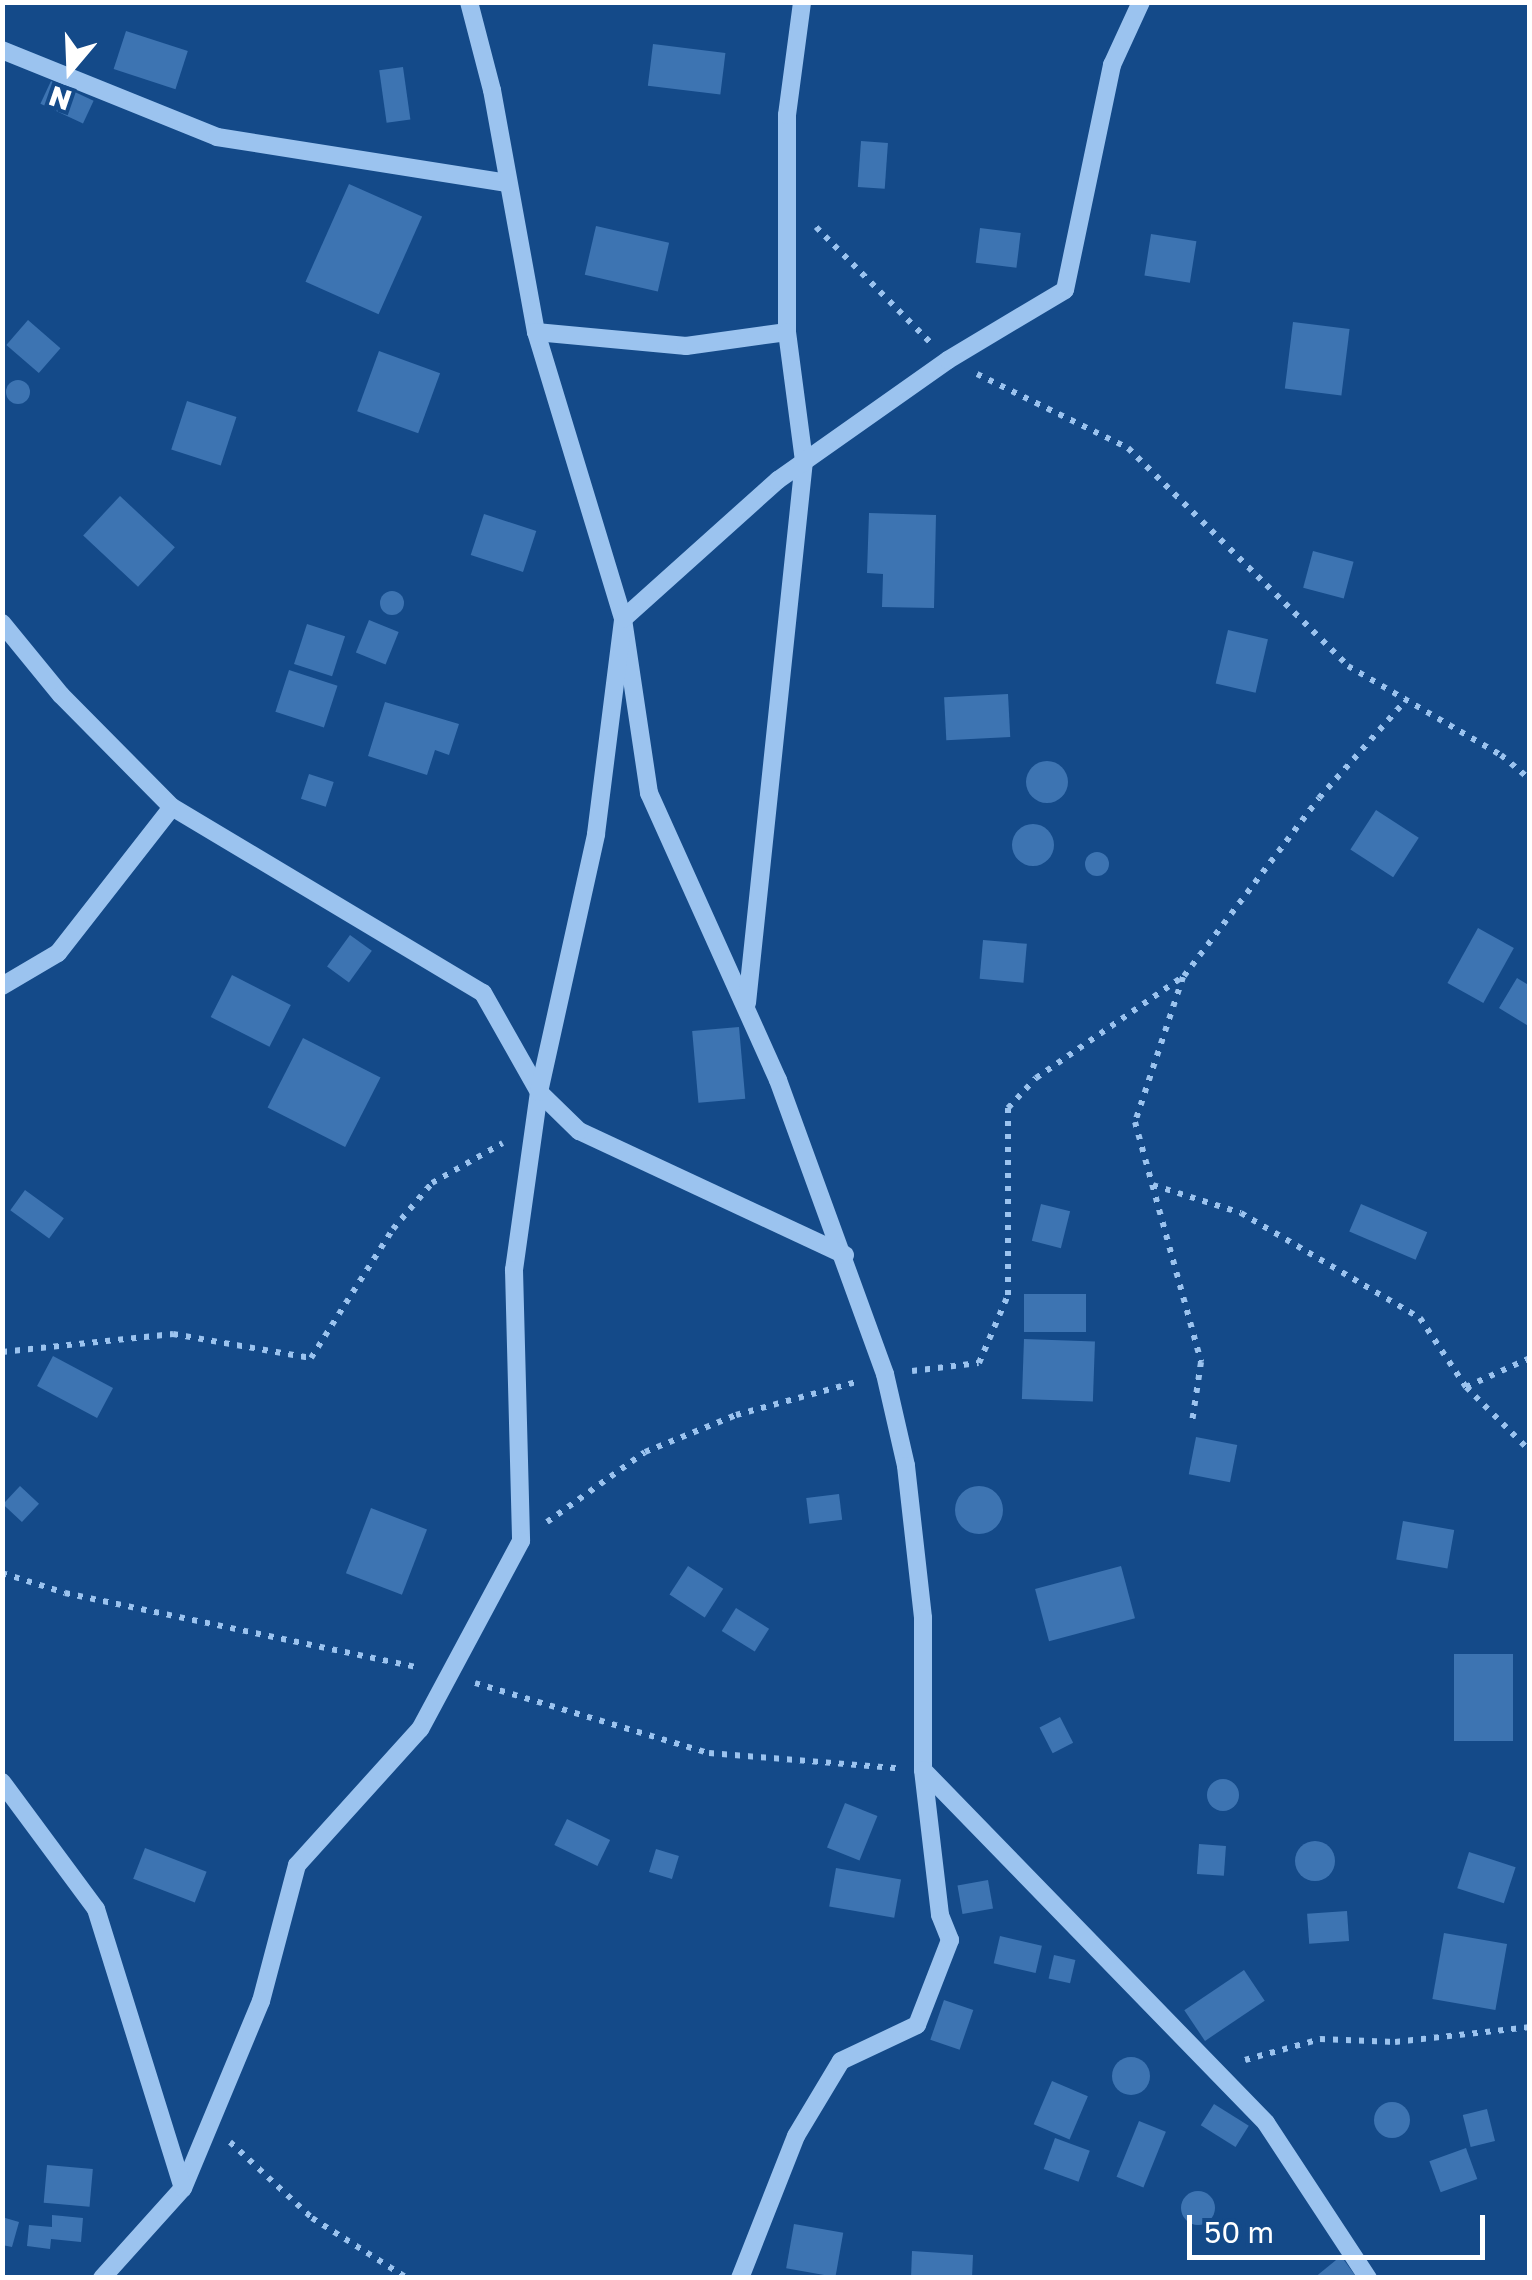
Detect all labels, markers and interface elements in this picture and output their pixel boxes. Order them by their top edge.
north arrow [20,20,120,120]
text: N [45,80,76,118]
scale bar [1192,2195,1490,2257]
text: 50 m [1204,2214,1274,2250]

